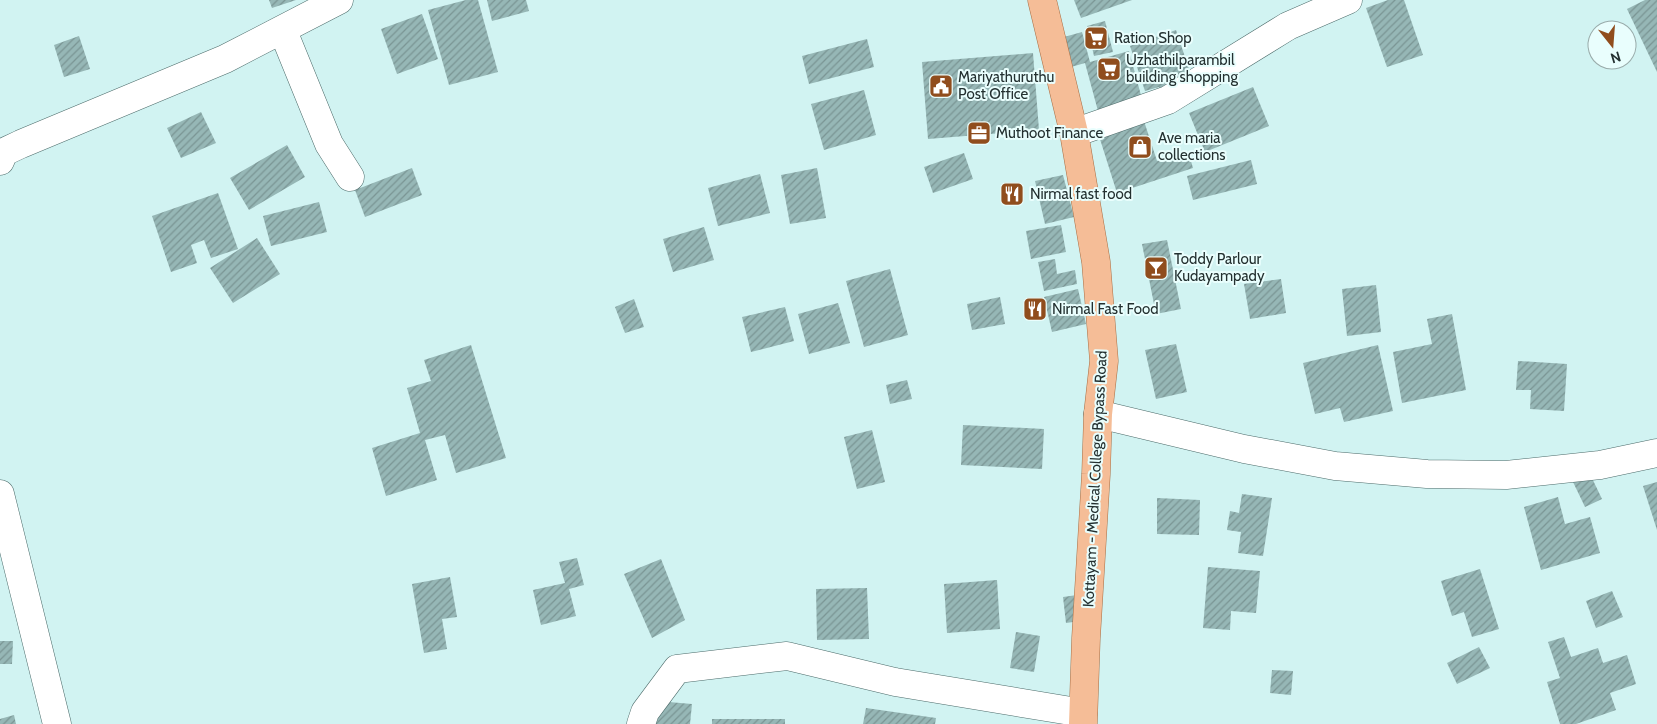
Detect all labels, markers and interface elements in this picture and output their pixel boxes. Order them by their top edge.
north arrow [1587,20,1637,70]
supermarket icon: Ration Shop [1083,25,1109,51]
place label: Ration Shop [1114,29,1192,47]
text: N [1608,47,1623,67]
place label: Uzhathilparambil building shopping [1126,51,1238,86]
supermarket icon: Uzhathilparambil building shopping [1096,56,1122,82]
place label: Mariyathuruthu Post Office [958,68,1054,103]
public building icon: Mariyathuruthu Post Office [928,73,954,99]
office icon: Muthoot Finance [966,120,992,146]
place label: Muthoot Finance [996,124,1103,142]
place label: Ave maria collections [1158,129,1226,164]
shop icon: Ave maria collections [1127,134,1153,160]
restaurant icon: Nirmal fast food [999,181,1025,207]
place label: Nirmal fast food [1030,185,1132,203]
place label: Toddy Parlour Kudayampady [1174,250,1265,285]
bar icon: Toddy Parlour Kudayampady [1143,255,1169,281]
restaurant icon: Nirmal Fast Food [1022,296,1048,322]
place label: Nirmal Fast Food [1052,300,1158,318]
street label: Kottayam - Medical College Bypass Road [1079,350,1111,608]

